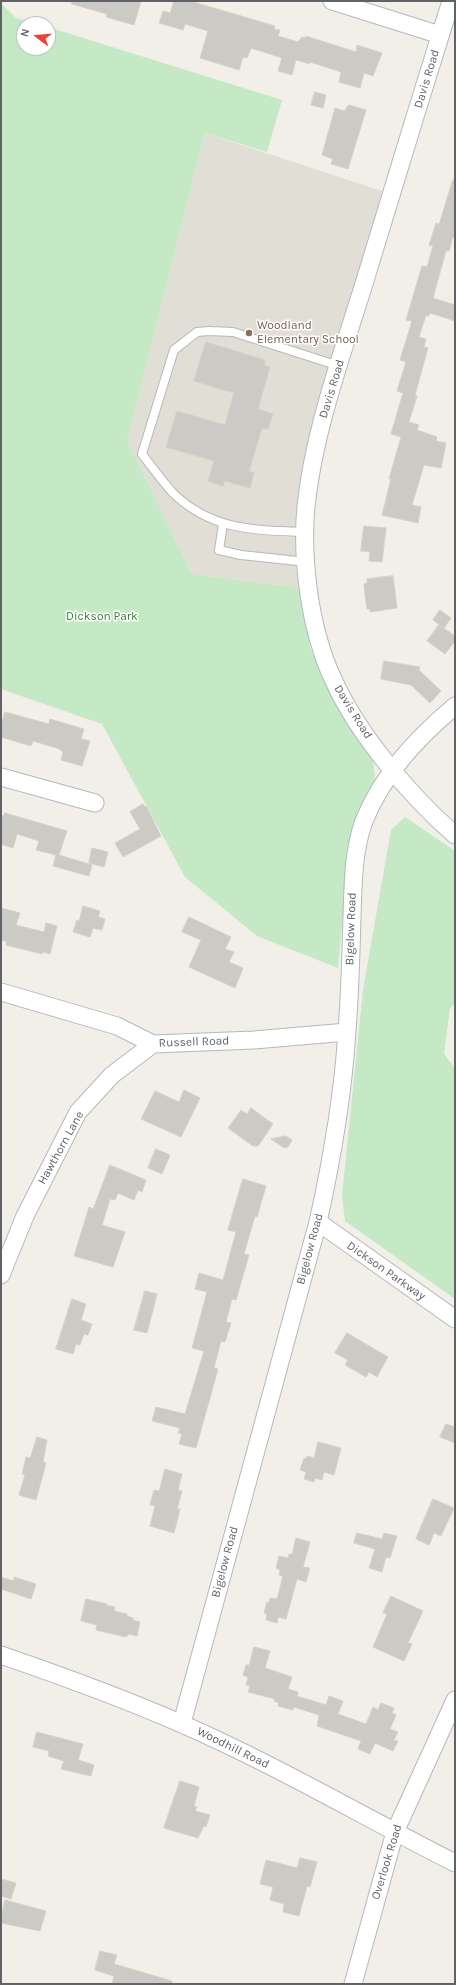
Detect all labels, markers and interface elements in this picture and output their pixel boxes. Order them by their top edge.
north arrow [16,16,56,56]
text: N [18,27,32,38]
street label: Davis Road [411,48,443,110]
place label: Woodland Elementary School [257,319,359,347]
marker: Woodland Elementary School [244,328,254,338]
street label: Davis Road [316,358,348,420]
park label: Dickson Park [66,610,138,624]
street label: Davis Road [331,682,375,742]
street label: Bigelow Road [343,892,359,966]
street label: Russell Road [158,1034,230,1050]
street label: Hawthorn Lane [35,1109,87,1187]
street label: Bigelow Road [294,1212,326,1286]
street label: Dickson Parkway [344,1239,428,1303]
street label: Bigelow Road [209,1525,241,1599]
street label: Woodhill Road [195,1724,271,1772]
street label: Overlook Road [369,1823,405,1901]

